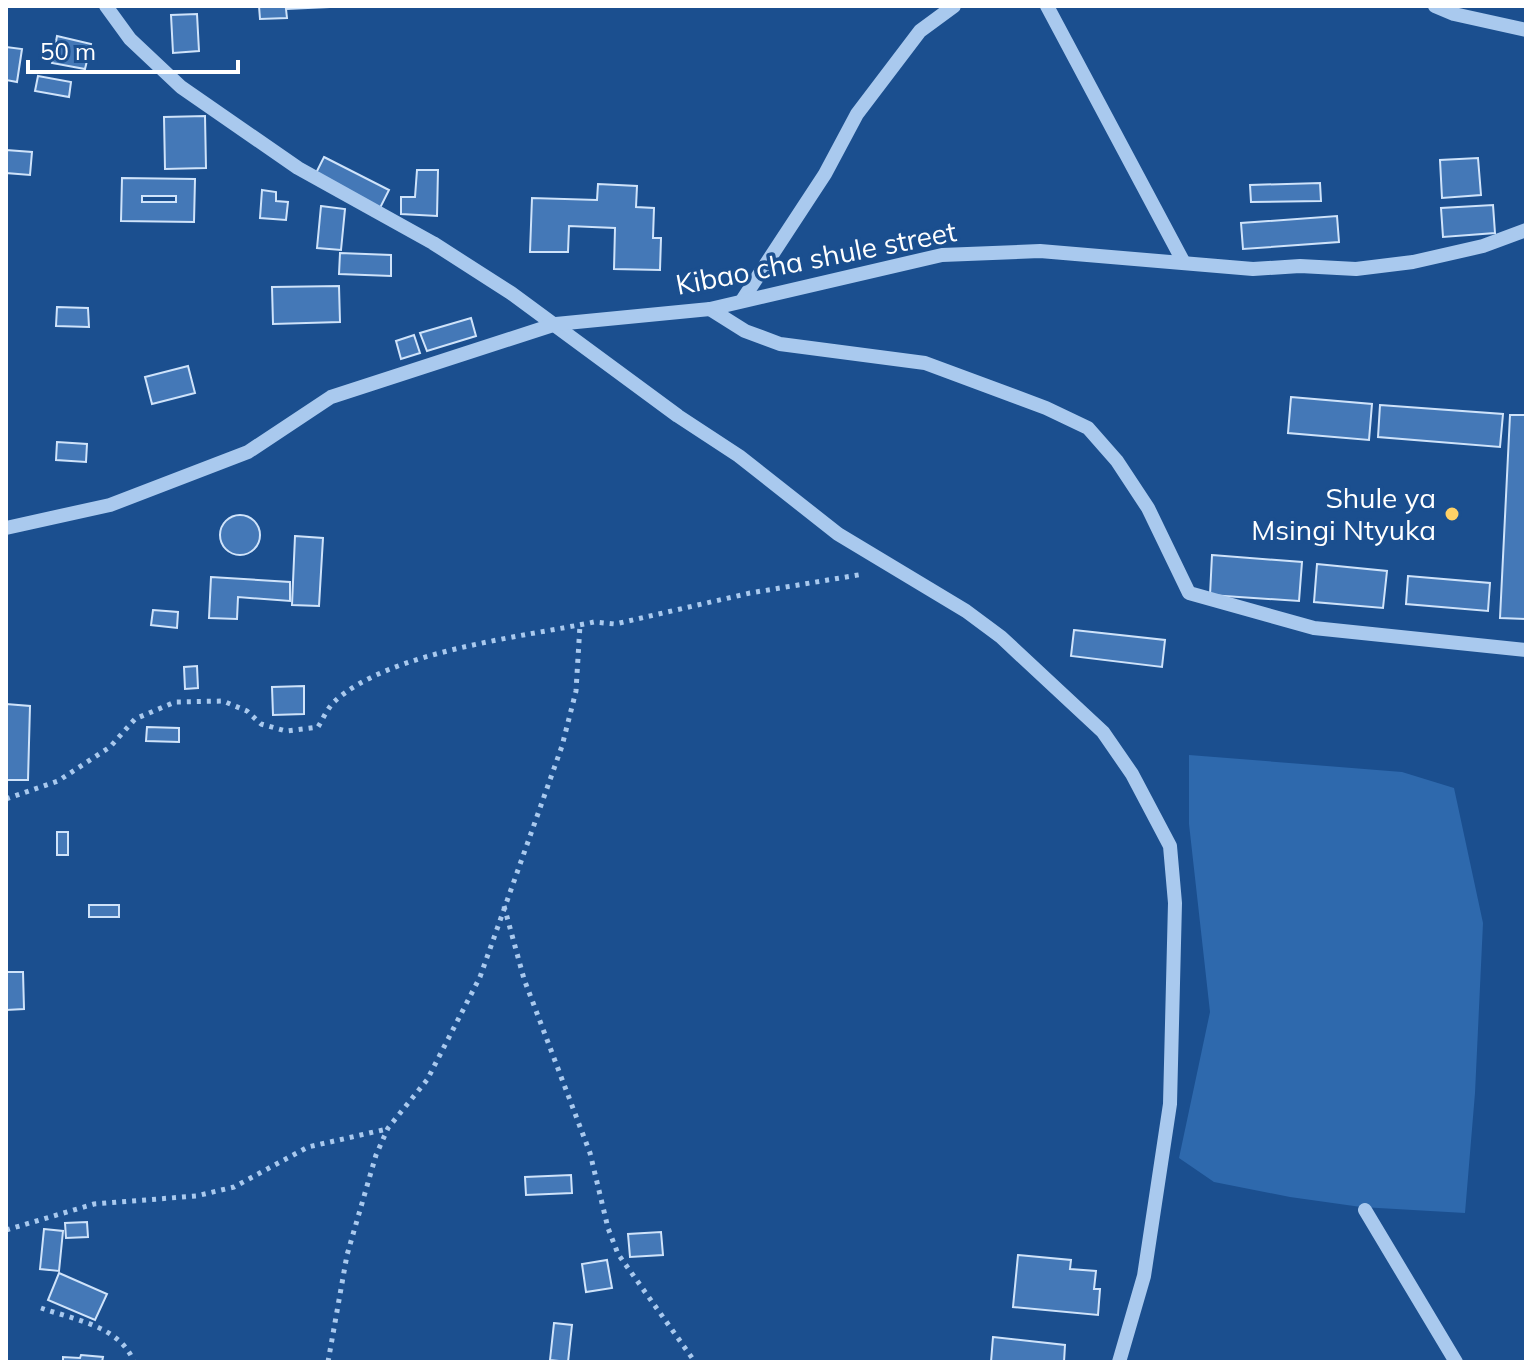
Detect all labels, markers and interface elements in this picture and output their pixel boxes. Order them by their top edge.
scale bar [28,24,238,74]
text: 50 m [40,36,96,66]
street label: Kibao cha shule street [673,213,959,302]
place label: Shule ya Msingi Ntyuka [1251,480,1436,547]
marker: Shule ya Msingi Ntyuka [1443,505,1461,523]

